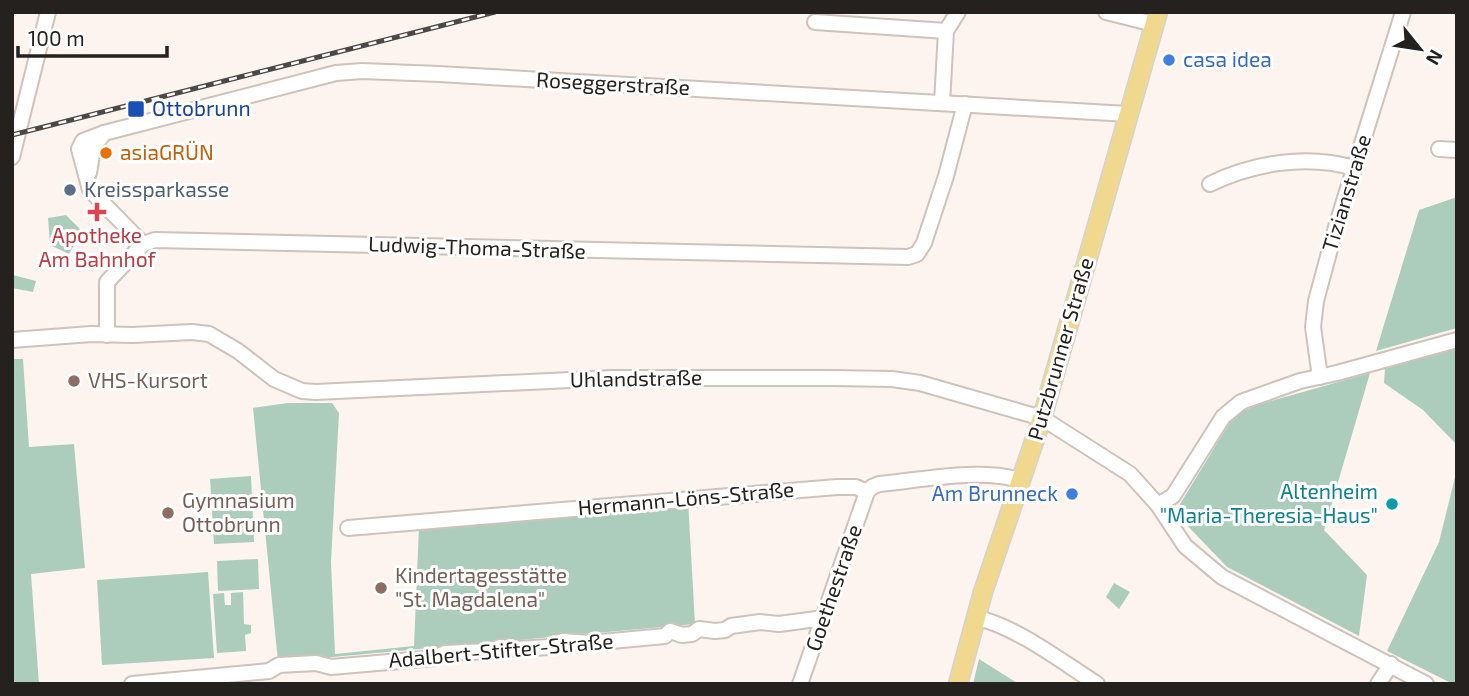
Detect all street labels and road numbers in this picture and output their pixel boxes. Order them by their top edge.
street label: Roseggerstraße [536,66,691,99]
street label: Tizianstraße [1316,131,1375,254]
street label: Ludwig-Thoma-Straße [368,230,586,263]
street label: Putzbrunner Straße [1022,254,1098,443]
street label: Uhlandstraße [570,364,702,391]
street label: Hermann-Löns-Straße [577,476,795,519]
street label: Goethestraße [799,521,866,654]
street label: Adalbert-Stifter-Straße [387,627,614,672]

